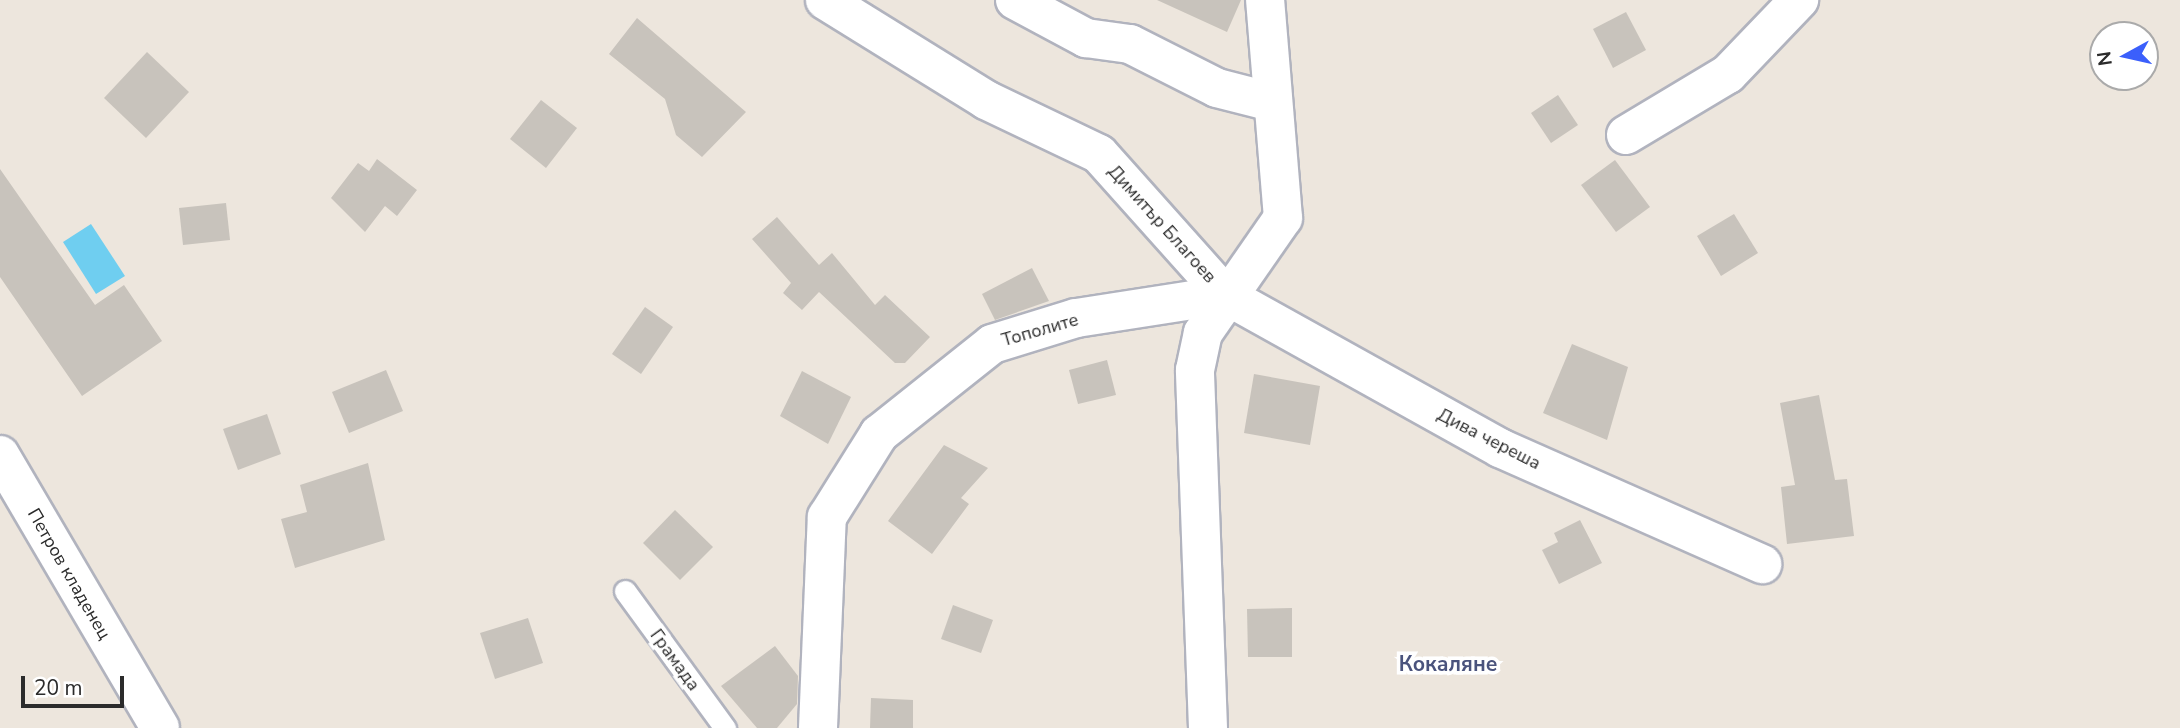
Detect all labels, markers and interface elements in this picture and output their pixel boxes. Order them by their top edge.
north arrow [2089,21,2159,91]
text: N [2091,50,2119,67]
street label: Димитър Благоев [1103,161,1221,287]
street label: Тополите [999,309,1081,351]
street label: Дива череша [1434,404,1544,474]
street label: Петров кладенец [23,505,115,643]
street label: Грамада [646,625,704,695]
district label: Кокаляне [1399,651,1497,677]
scale bar [24,662,128,706]
text: 20 m [34,674,83,702]

